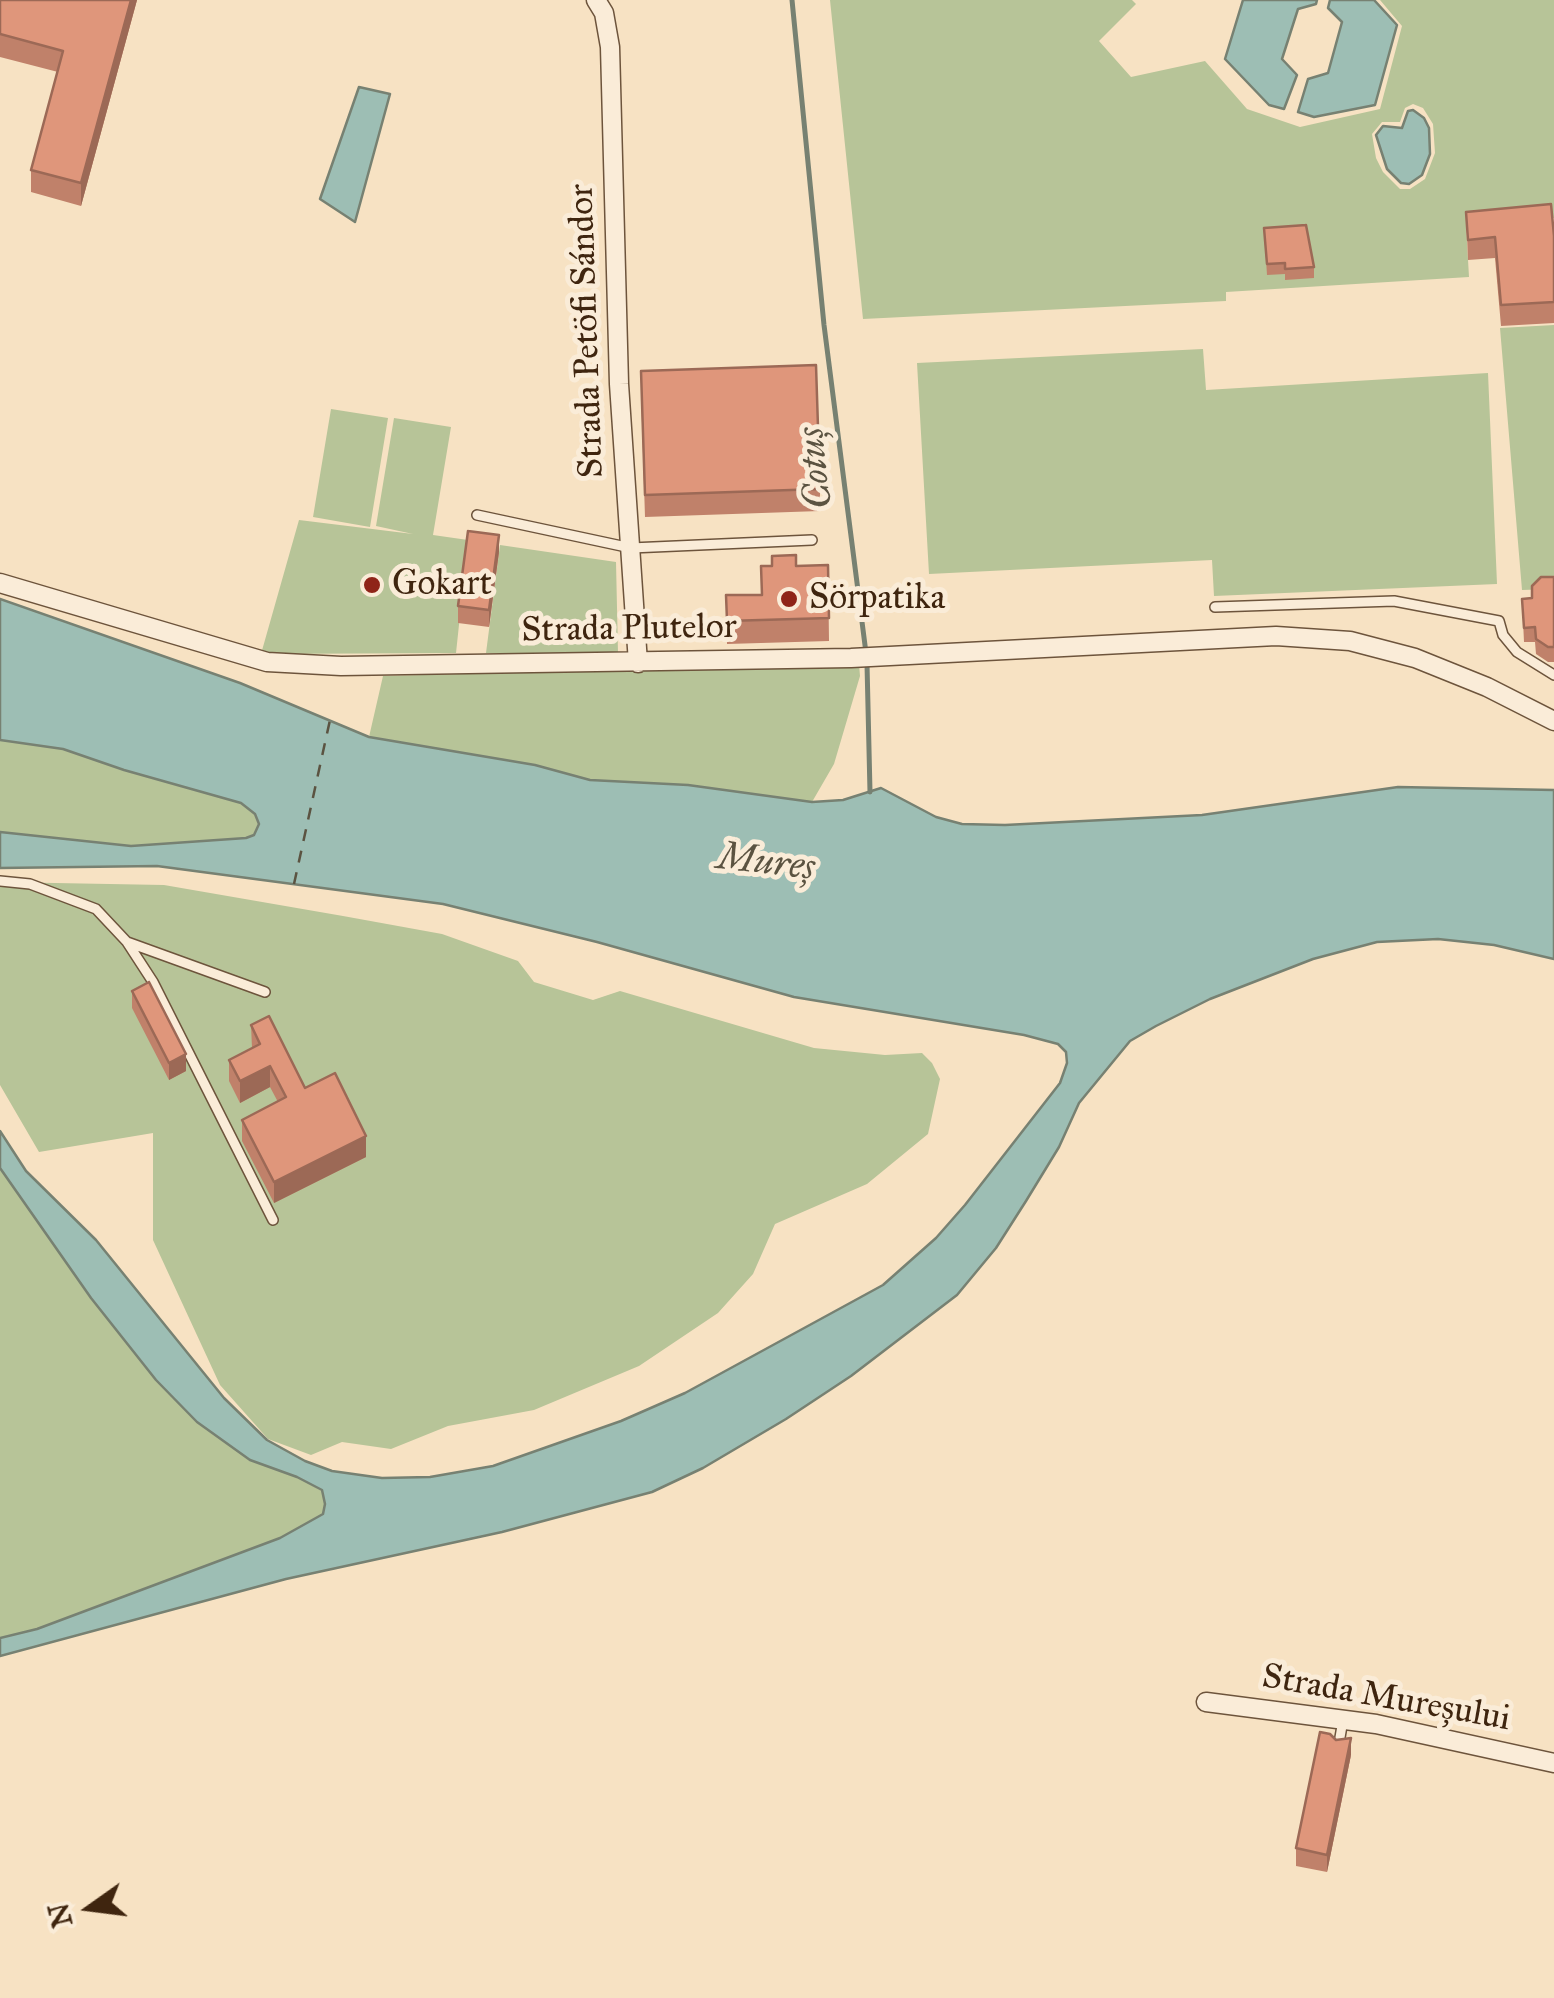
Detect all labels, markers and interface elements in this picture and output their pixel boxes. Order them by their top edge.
street label: Strada Petöfi Sándor [562,183,614,479]
water label: Cotuș [790,425,844,511]
place label: Gokart [392,564,492,606]
marker: Gokart [361,574,383,596]
place label: Sörpatika [809,578,945,620]
marker: Sörpatika [778,588,800,610]
street label: Strada Plutelor [521,607,737,653]
water label: Mureș [715,835,817,893]
street label: Strada Mureșului [1259,1657,1513,1741]
north arrow [40,1858,140,1958]
text: N [41,1900,80,1931]

